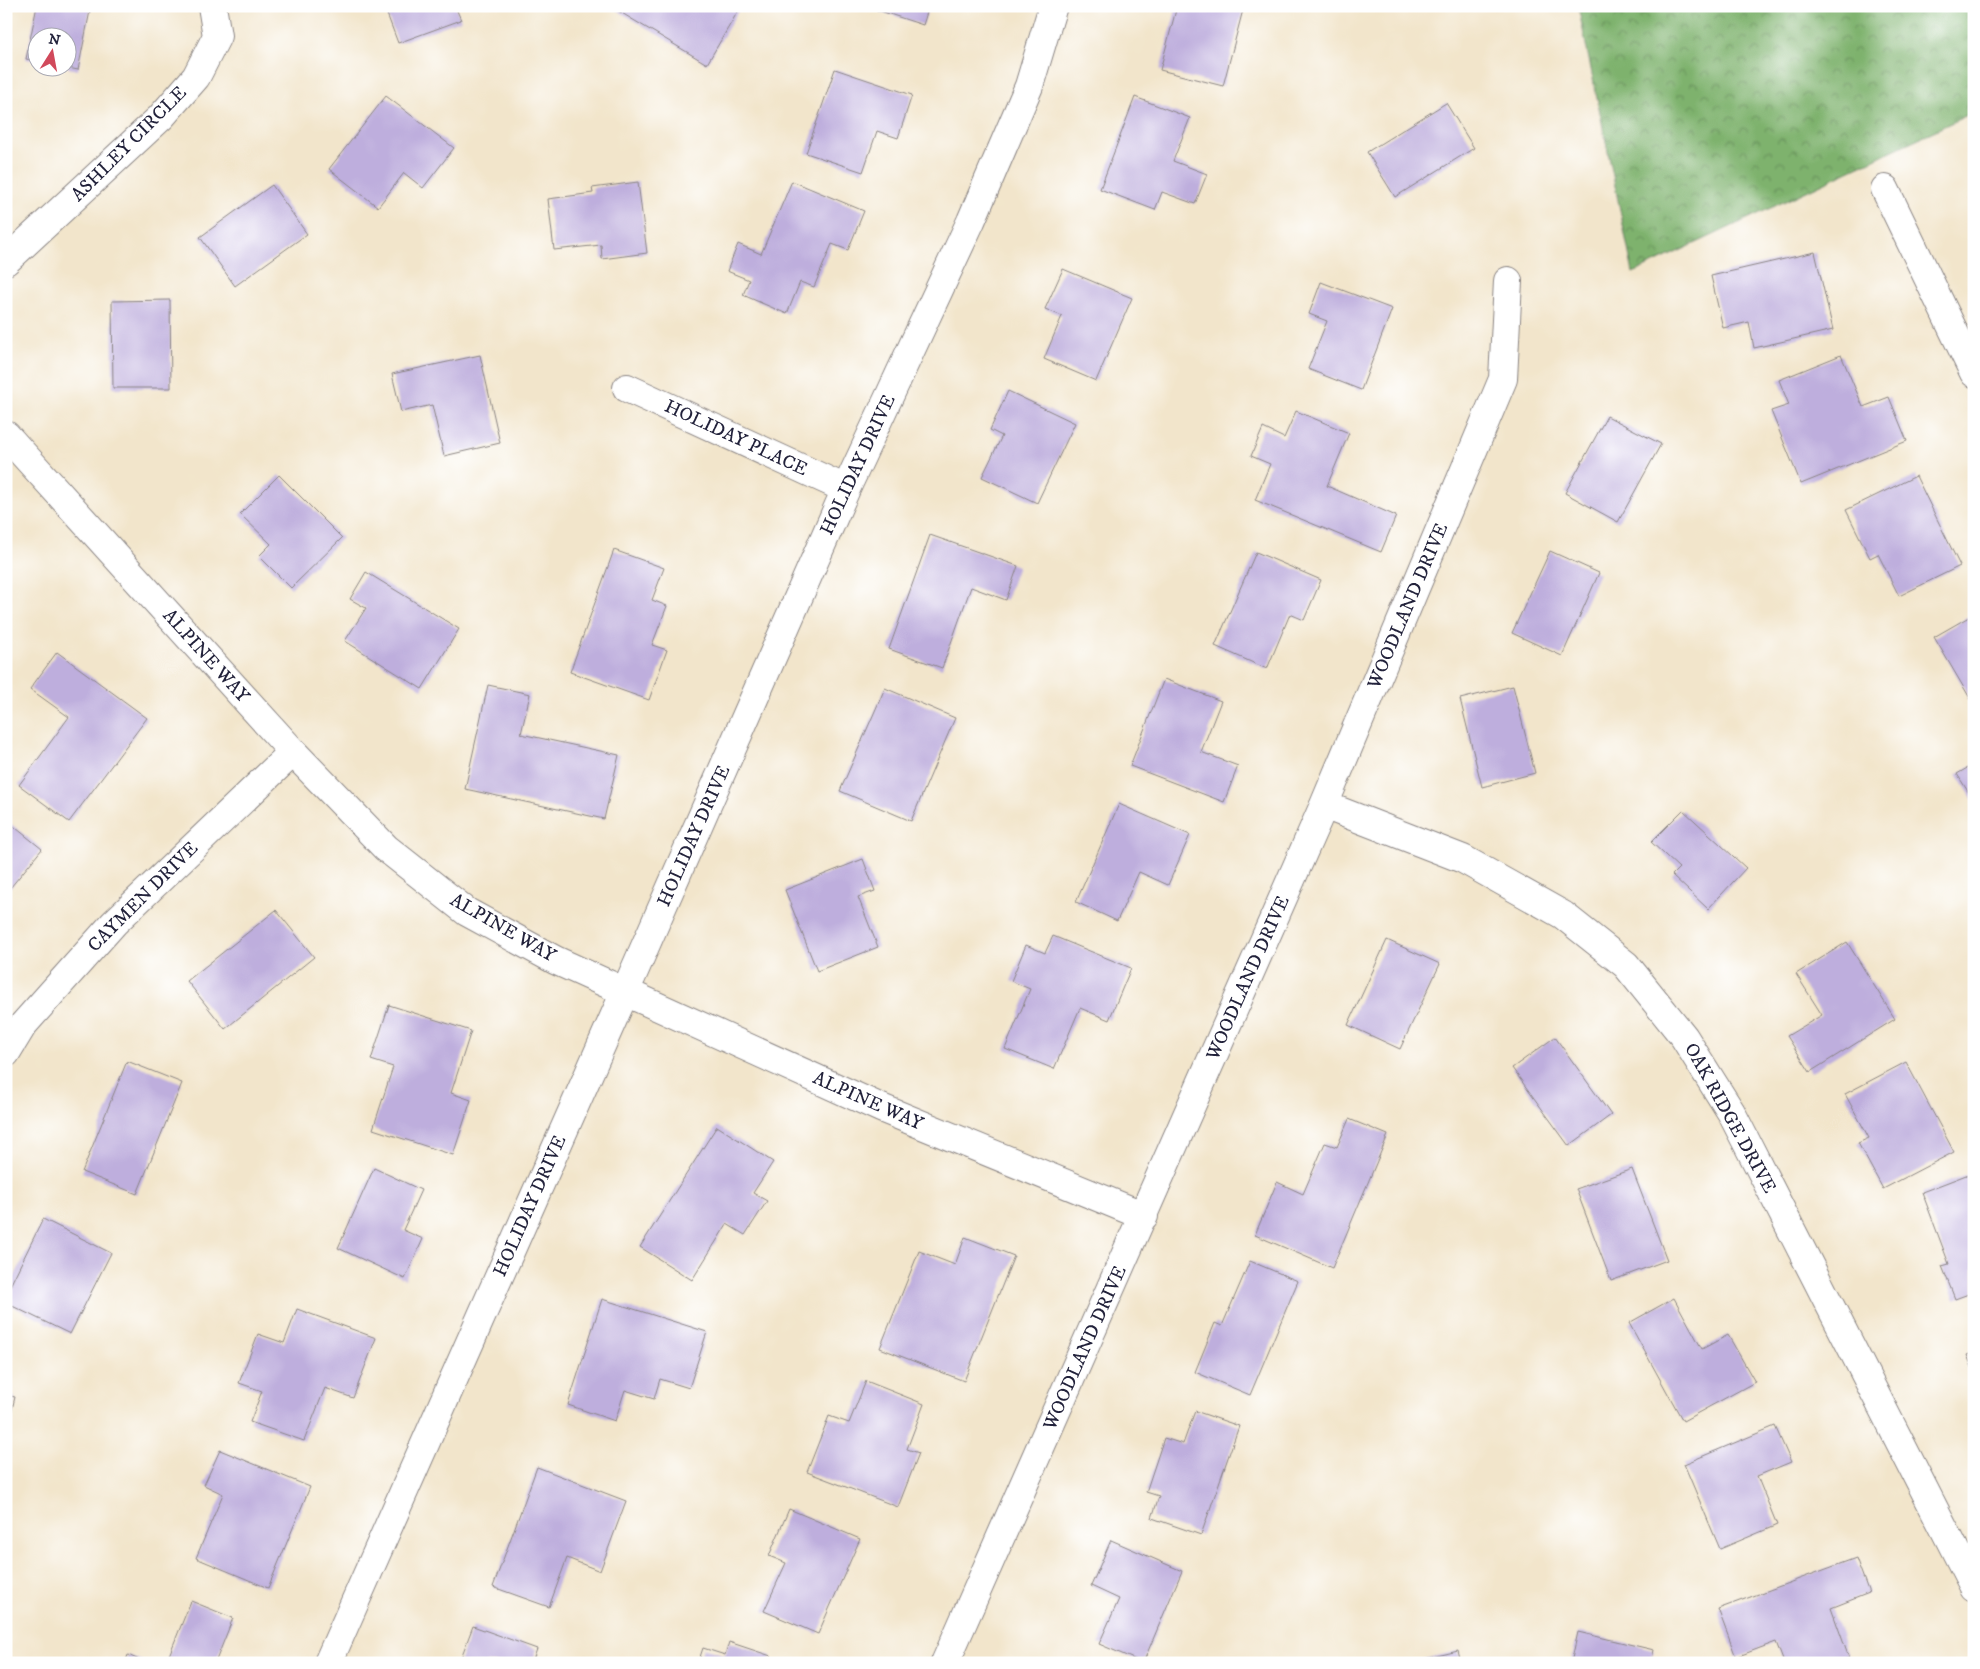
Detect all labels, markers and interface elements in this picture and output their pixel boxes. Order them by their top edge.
north arrow [28,28,78,78]
text: N [47,30,62,50]
street label: ASHLEY CIRCLE [66,81,192,207]
street label: HOLIDAY DRIVE [815,391,901,539]
street label: HOLIDAY PLACE [661,395,811,481]
street label: WOODLAND DRIVE [1362,520,1453,693]
street label: ALPINE WAY [158,604,255,708]
street label: HOLIDAY DRIVE [653,762,735,910]
street label: CAYMEN DRIVE [83,837,203,957]
street label: ALPINE WAY [446,888,561,968]
street label: WOODLAND DRIVE [1201,892,1295,1065]
street label: OAK RIDGE DRIVE [1679,1039,1781,1197]
street label: ALPINE WAY [809,1066,928,1136]
street label: HOLIDAY DRIVE [489,1132,571,1280]
street label: WOODLAND DRIVE [1038,1262,1132,1435]

